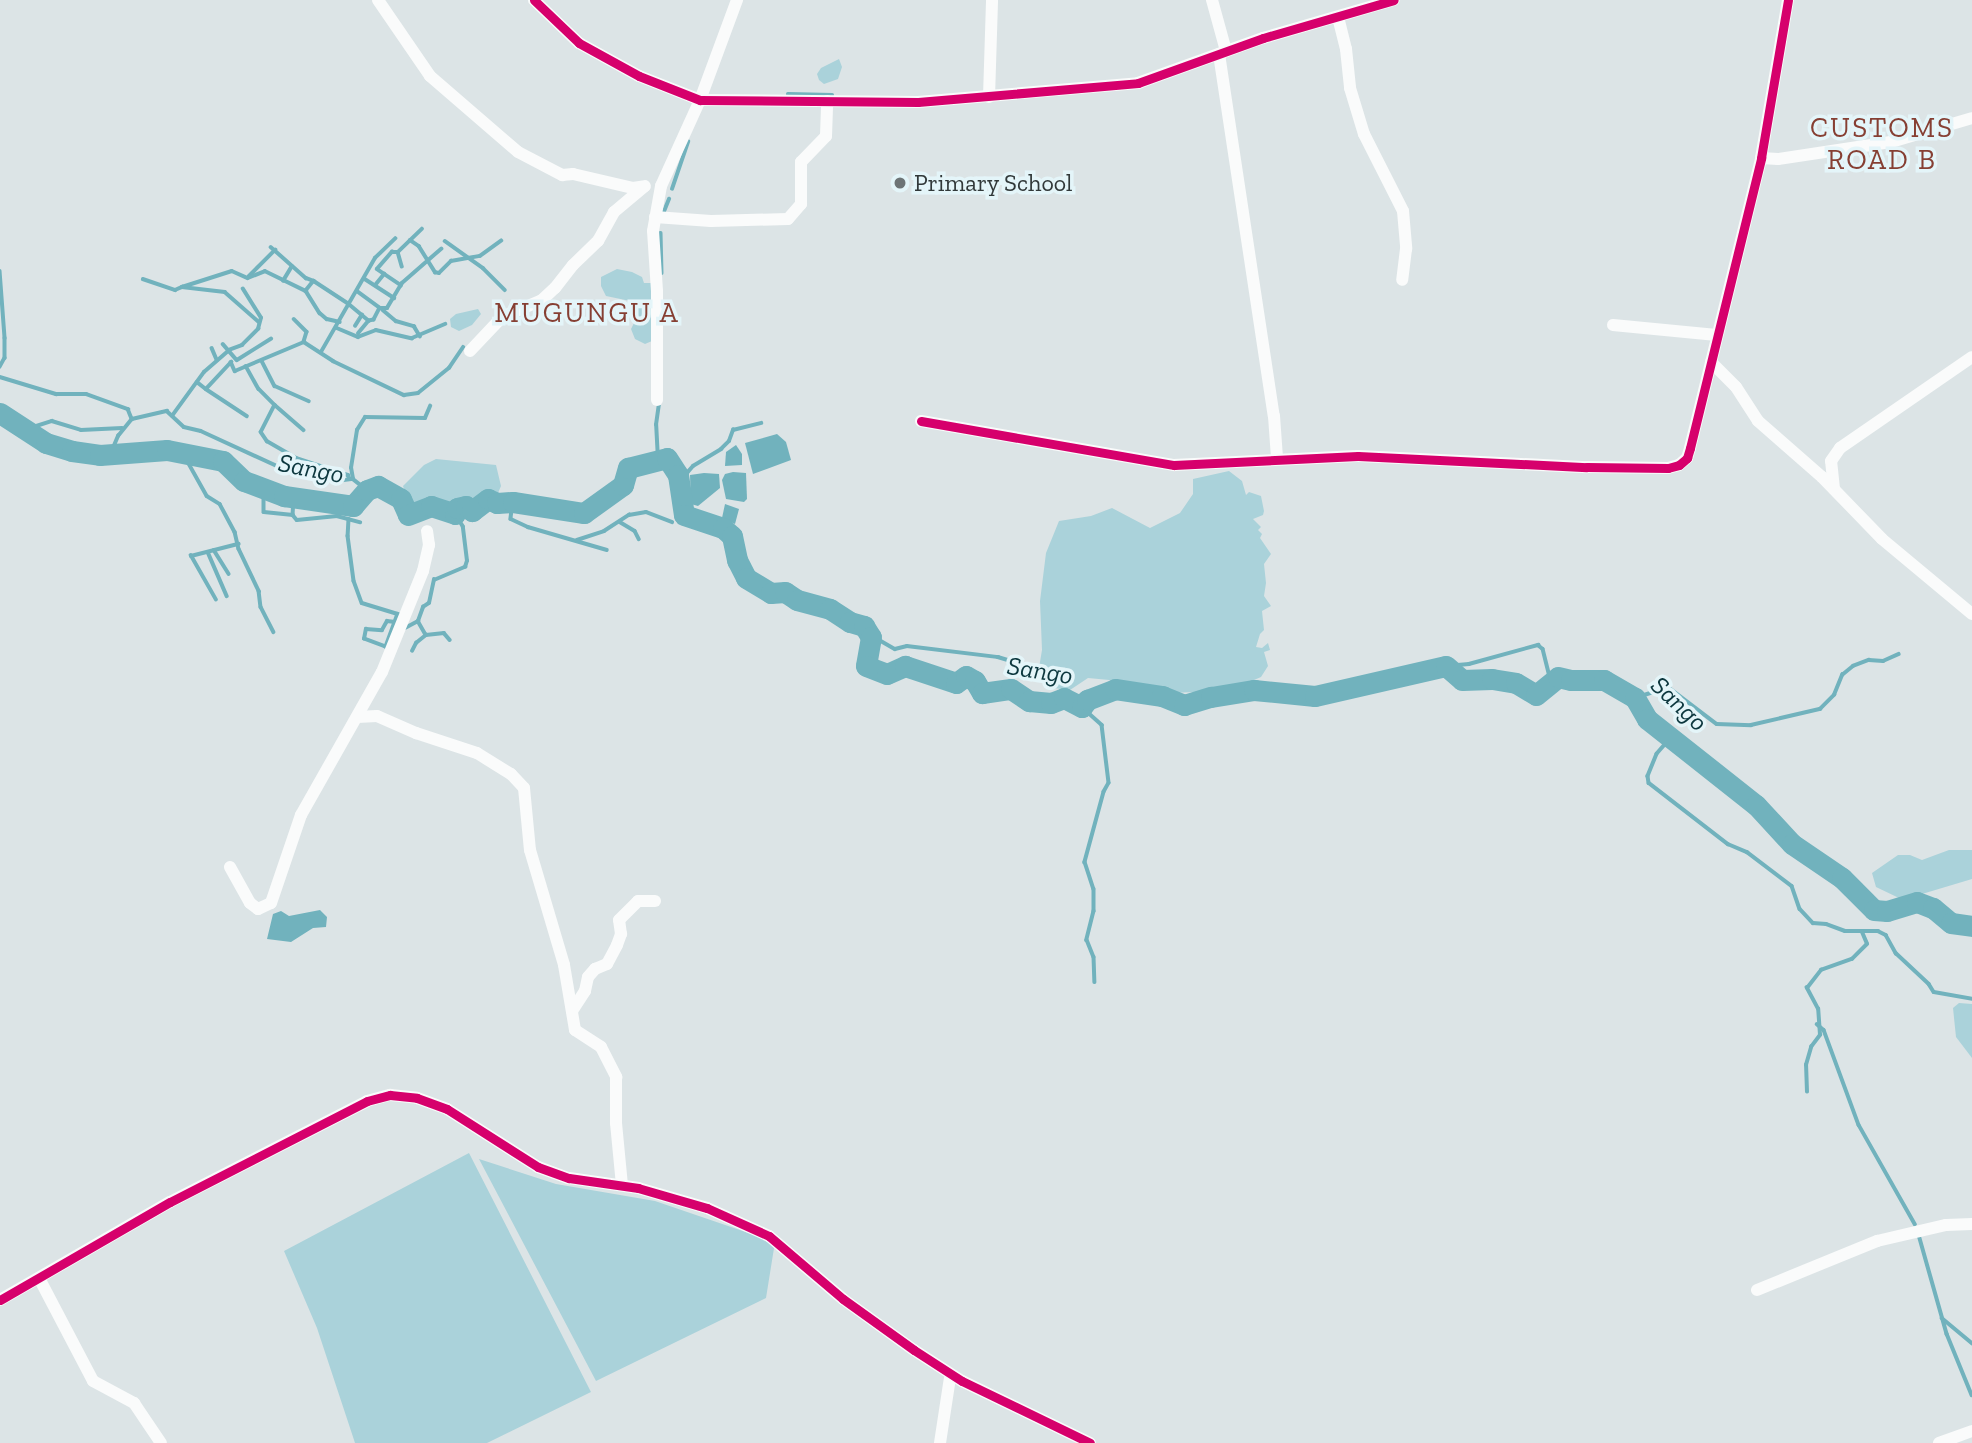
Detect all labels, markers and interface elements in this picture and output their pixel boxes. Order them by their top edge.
district label: CUSTOMS ROAD B [1811,111,1953,177]
place label: Primary School [914,169,1073,197]
marker: Primary School [892,175,908,191]
district label: MUGUNGU A [495,296,679,330]
water label: Sango [276,447,346,491]
water label: Sango [1005,650,1075,692]
water label: Sango [1644,670,1714,738]

